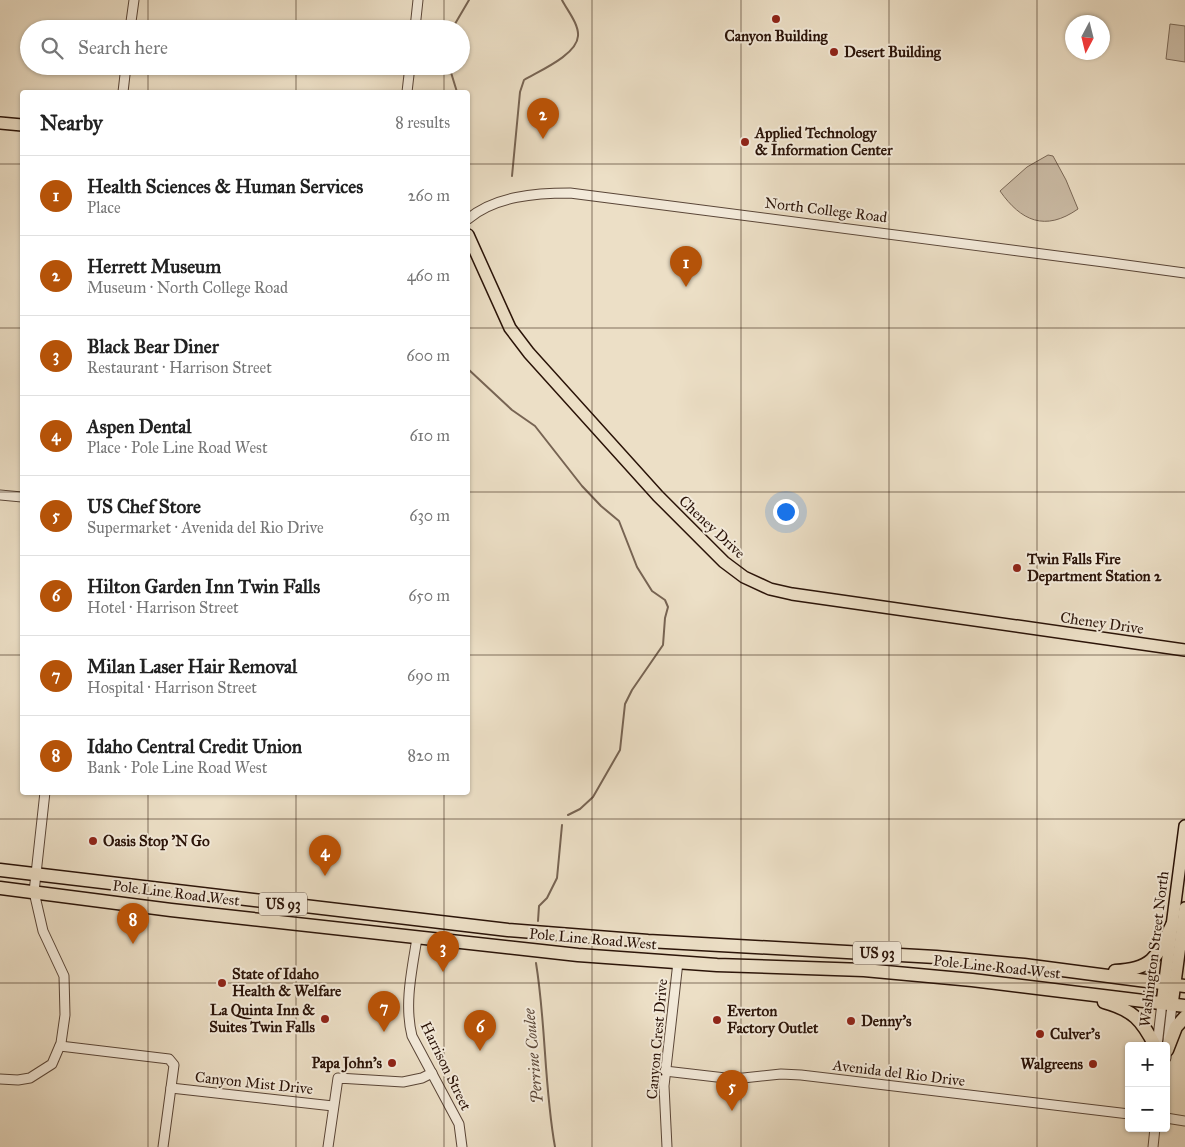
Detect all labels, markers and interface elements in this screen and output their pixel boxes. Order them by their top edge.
marker: Canyon Building [770,13,782,25]
north arrow [1065,15,1110,60]
search box [20,20,470,75]
place label: Canyon Building [724,27,829,46]
icon: search [38,34,66,62]
text: Search here [78,36,168,59]
place label: Desert Building [844,43,942,62]
marker: Desert Building [828,46,840,58]
pin: 2 [527,98,559,139]
text: Nearby [40,110,103,136]
text: 8 results [395,113,450,132]
place label: Applied Technology & Information Center [754,124,893,159]
marker: Applied Technology & Information Center [739,136,751,148]
text: Health Sciences & Human Services [87,175,363,198]
text: 1 [53,186,59,205]
text: 260 m [408,186,450,205]
street label: North College Road [764,194,889,226]
text: Place [87,198,121,217]
pin: 1 [670,246,702,287]
text: Herrett Museum [87,255,221,278]
text: 2 [52,266,60,285]
text: 460 m [407,266,450,285]
text: Museum · North College Road [87,278,288,297]
text: Black Bear Diner [87,335,219,358]
text: 3 [53,346,59,365]
text: 600 m [406,346,450,365]
text: Restaurant · Harrison Street [87,358,272,377]
text: Aspen Dental [87,415,192,438]
text: 4 [52,426,60,445]
text: 610 m [409,426,450,445]
text: Place · Pole Line Road West [87,438,268,457]
street label: Cheney Drive [675,492,749,562]
text: US Chef Store [87,495,201,518]
your location [773,499,799,525]
text: 5 [52,506,60,525]
text: 630 m [409,506,450,525]
text: Supermarket · Avenida del Rio Drive [87,518,324,537]
place label: Twin Falls Fire Department Station 2 [1026,550,1162,586]
marker: Twin Falls Fire Department Station 2 [1011,562,1023,574]
text: Hilton Garden Inn Twin Falls [87,575,320,598]
text: 6 [52,586,60,605]
text: 650 m [408,586,450,605]
text: Hotel · Harrison Street [87,598,239,617]
street label: Cheney Drive [1059,608,1145,638]
text: Milan Laser Hair Removal [87,655,297,678]
text: 7 [52,666,60,685]
text: 690 m [407,666,450,685]
text: Hospital · Harrison Street [87,678,257,697]
text: Idaho Central Credit Union [87,735,302,758]
text: 8 [52,746,60,765]
text: 820 m [407,746,450,765]
text: Bank · Pole Line Road West [87,758,267,777]
place label: Oasis Stop 'N Go [103,832,210,851]
marker: Oasis Stop 'N Go [87,835,99,847]
pin: 4 [309,835,341,876]
street label: Washington Street North [1135,869,1173,1028]
street label: Pole Line Road West [111,876,241,910]
road number: US 93 [259,892,307,916]
pin: 8 [117,903,149,944]
street label: Pole Line Road West [528,924,658,954]
pin: 3 [427,931,459,972]
road number: US 93 [853,941,901,964]
street label: Pole Line Road West [932,951,1062,983]
place label: State of Idaho Health & Welfare [232,965,342,1000]
marker: State of Idaho Health & Welfare [216,977,228,989]
street label: Canyon Crest Drive [643,978,671,1100]
pin: 7 [368,991,400,1032]
place label: La Quinta Inn & Suites Twin Falls [209,1001,316,1036]
place label: Everton Factory Outlet [727,1002,819,1038]
water label: Perrine Coulee [519,1007,547,1104]
pin: 6 [464,1010,496,1051]
place label: Denny's [861,1012,912,1031]
marker: La Quinta Inn & Suites Twin Falls [319,1013,331,1025]
marker: Everton Factory Outlet [711,1014,723,1026]
marker: Denny's [845,1015,857,1027]
street label: Harrison Street [417,1019,476,1114]
place label: Culver's [1050,1025,1101,1043]
marker: Culver's [1034,1028,1046,1040]
map controls [1125,1042,1170,1132]
button: + [1125,1042,1170,1087]
place label: Papa John's [311,1054,383,1073]
place label: Walgreens [1020,1055,1084,1074]
street label: Avenida del Rio Drive [831,1056,966,1090]
marker: Papa John's [386,1057,398,1069]
marker: Walgreens [1087,1058,1099,1070]
street label: Canyon Mist Drive [194,1068,314,1098]
pin: 5 [716,1070,748,1111]
button: − [1125,1087,1170,1132]

